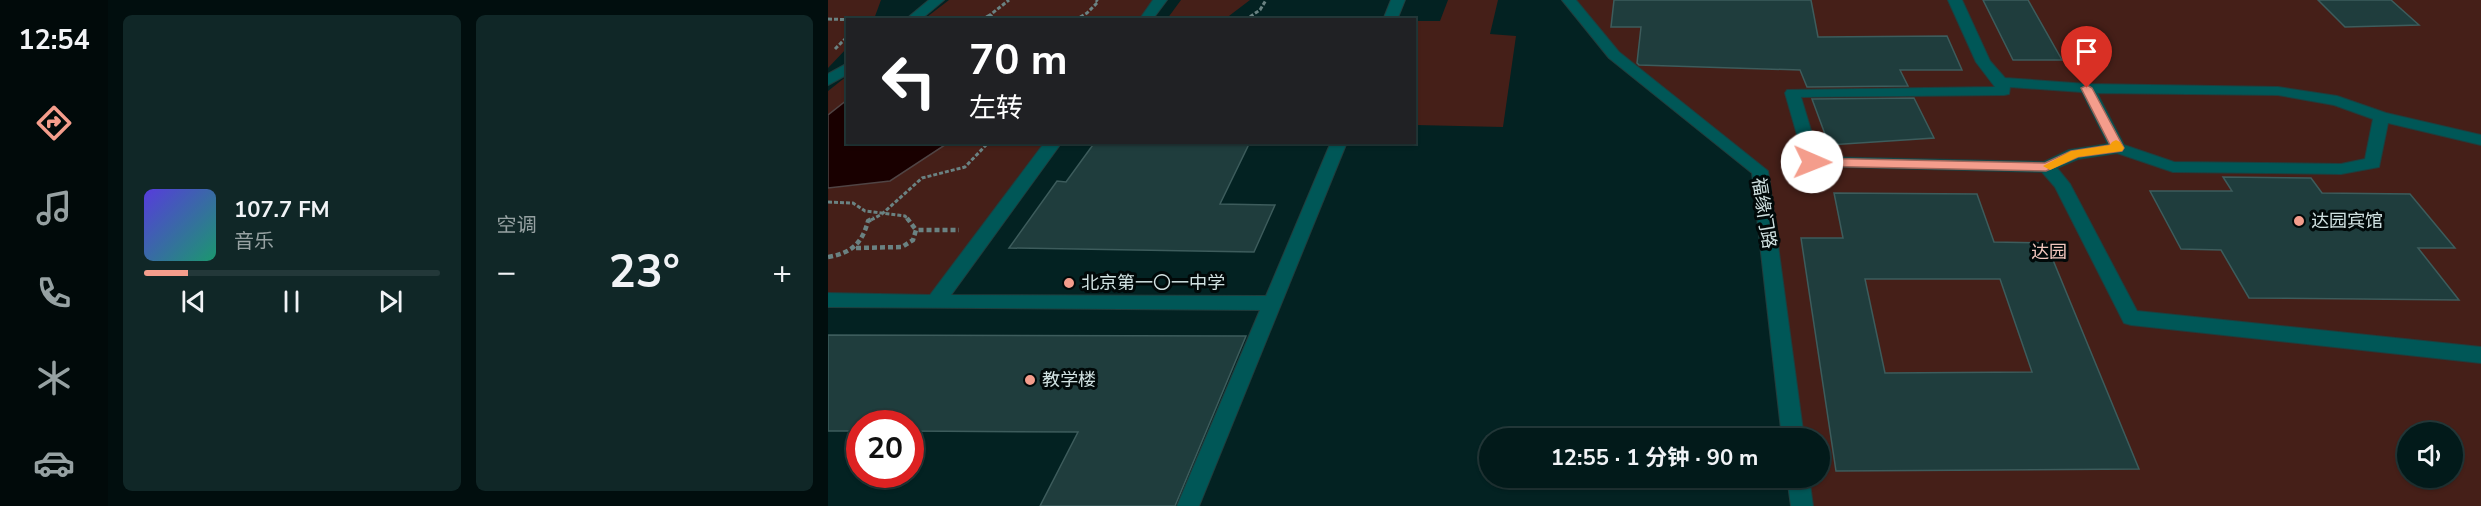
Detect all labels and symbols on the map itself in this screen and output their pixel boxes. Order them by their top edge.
pin [2061,26,2112,88]
position arrow [1780,130,1844,194]
street label: 福缘门路 [1747,176,1781,250]
place label: 达园宾馆 [2311,209,2383,233]
marker: 达园宾馆 [2292,214,2306,228]
park label: 达园 [2031,240,2067,264]
place label: 北京第一〇一中学 [1081,271,1225,295]
marker: 北京第一〇一中学 [1062,276,1076,290]
place label: 教学楼 [1042,368,1096,392]
marker: 教学楼 [1023,373,1037,387]
speed limit sign: 20 [846,410,924,488]

